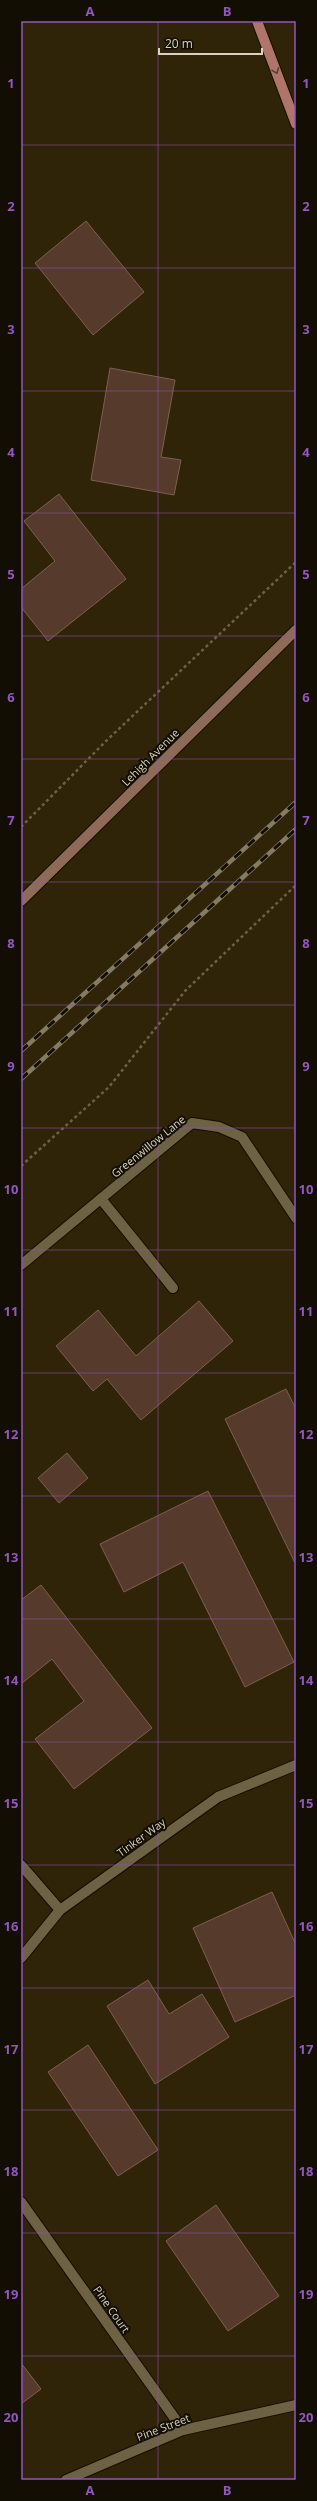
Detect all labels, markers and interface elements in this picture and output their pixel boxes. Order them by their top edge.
text: A [86,2,95,20]
text: B [223,2,232,20]
scale bar [159,30,262,56]
text: 20 m [165,35,193,52]
one-way arrow [271,67,279,74]
text: 1 [7,74,15,92]
text: 1 [302,74,310,92]
text: 2 [7,197,15,215]
text: 2 [302,197,310,215]
text: 3 [7,320,15,338]
text: 3 [302,320,310,338]
text: 4 [7,443,15,461]
text: 4 [302,443,310,461]
text: 5 [7,565,15,583]
text: 5 [302,565,310,583]
text: 6 [7,688,15,706]
text: 6 [302,688,310,706]
street label: Lehigh Avenue [118,725,182,789]
text: 7 [7,811,15,829]
text: 7 [302,811,310,829]
text: 8 [7,934,15,952]
text: 8 [302,934,310,952]
text: 9 [7,1057,15,1075]
text: 9 [302,1057,310,1075]
street label: Greenwillow Lane [108,1111,188,1181]
text: 10 [4,1180,18,1198]
text: 10 [299,1180,313,1198]
text: 11 [4,1302,18,1320]
text: 11 [299,1302,313,1320]
text: 12 [4,1425,19,1443]
text: 12 [299,1425,314,1443]
text: 13 [4,1548,18,1566]
text: 13 [299,1548,313,1566]
text: 14 [4,1671,19,1689]
text: 14 [299,1671,314,1689]
text: 15 [4,1794,18,1812]
text: 15 [299,1794,313,1812]
street label: Tinker Way [114,1814,169,1860]
text: 16 [4,1917,19,1935]
text: 16 [299,1917,314,1935]
text: 17 [4,2040,19,2058]
text: 17 [299,2040,314,2058]
text: 18 [4,2162,18,2180]
text: 18 [299,2162,313,2180]
street label: Pine Court [90,2283,134,2335]
text: 19 [4,2285,18,2303]
text: 19 [299,2285,313,2303]
text: 20 [4,2408,18,2426]
text: 20 [299,2408,313,2426]
street label: Pine Street [134,2410,192,2444]
text: A [86,2481,95,2499]
text: B [223,2481,232,2499]

